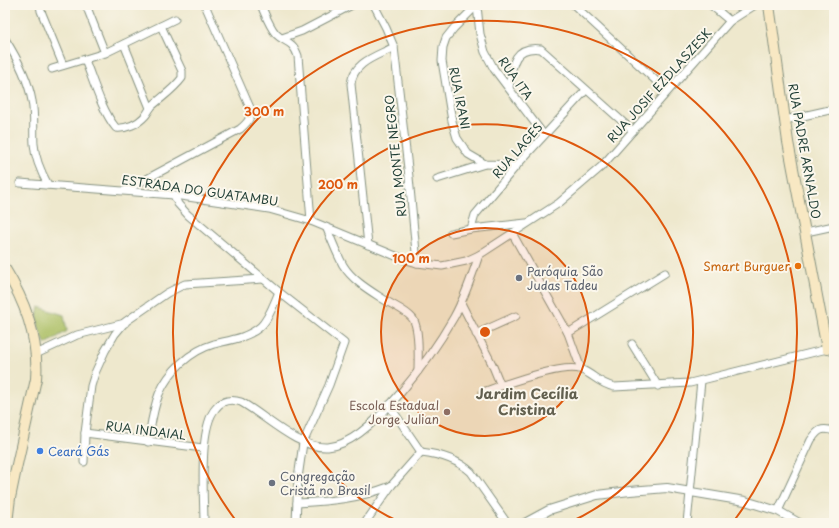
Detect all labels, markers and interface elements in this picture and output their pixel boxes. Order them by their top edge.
street label: RUA JOSIF EZDLASZESK [603,24,715,146]
street label: RUA ITA [495,53,538,103]
street label: RUA IRANI [445,65,475,131]
street label: RUA PADRE ARNALDO [784,82,826,220]
street label: RUA MONTE NEGRO [380,94,410,218]
text: 300 m [244,102,284,120]
street label: RUA LAGES [488,118,546,182]
street label: ESTRADA DO GUATAMBU [120,170,280,210]
text: 200 m [318,175,358,193]
text: 100 m [392,249,430,267]
place label: Smart Burguer [703,257,790,275]
marker: Smart Burguer [793,261,803,271]
place label: Paróquia São Judas Tadeu [527,262,603,294]
marker: Paróquia São Judas Tadeu [514,273,524,283]
centre of rings [478,325,492,339]
district label: Jardim Cecília Cristina [476,383,579,420]
place label: Escola Estadual Jorge Julian [349,396,439,428]
marker: Escola Estadual Jorge Julian [442,407,452,417]
street label: RUA INDAIAL [105,416,187,444]
place label: Ceará Gás [48,442,110,460]
marker: Ceará Gás [35,446,45,456]
place label: Congregação Cristã no Brasil [280,467,371,499]
marker: Congregação Cristã no Brasil [267,478,277,488]

